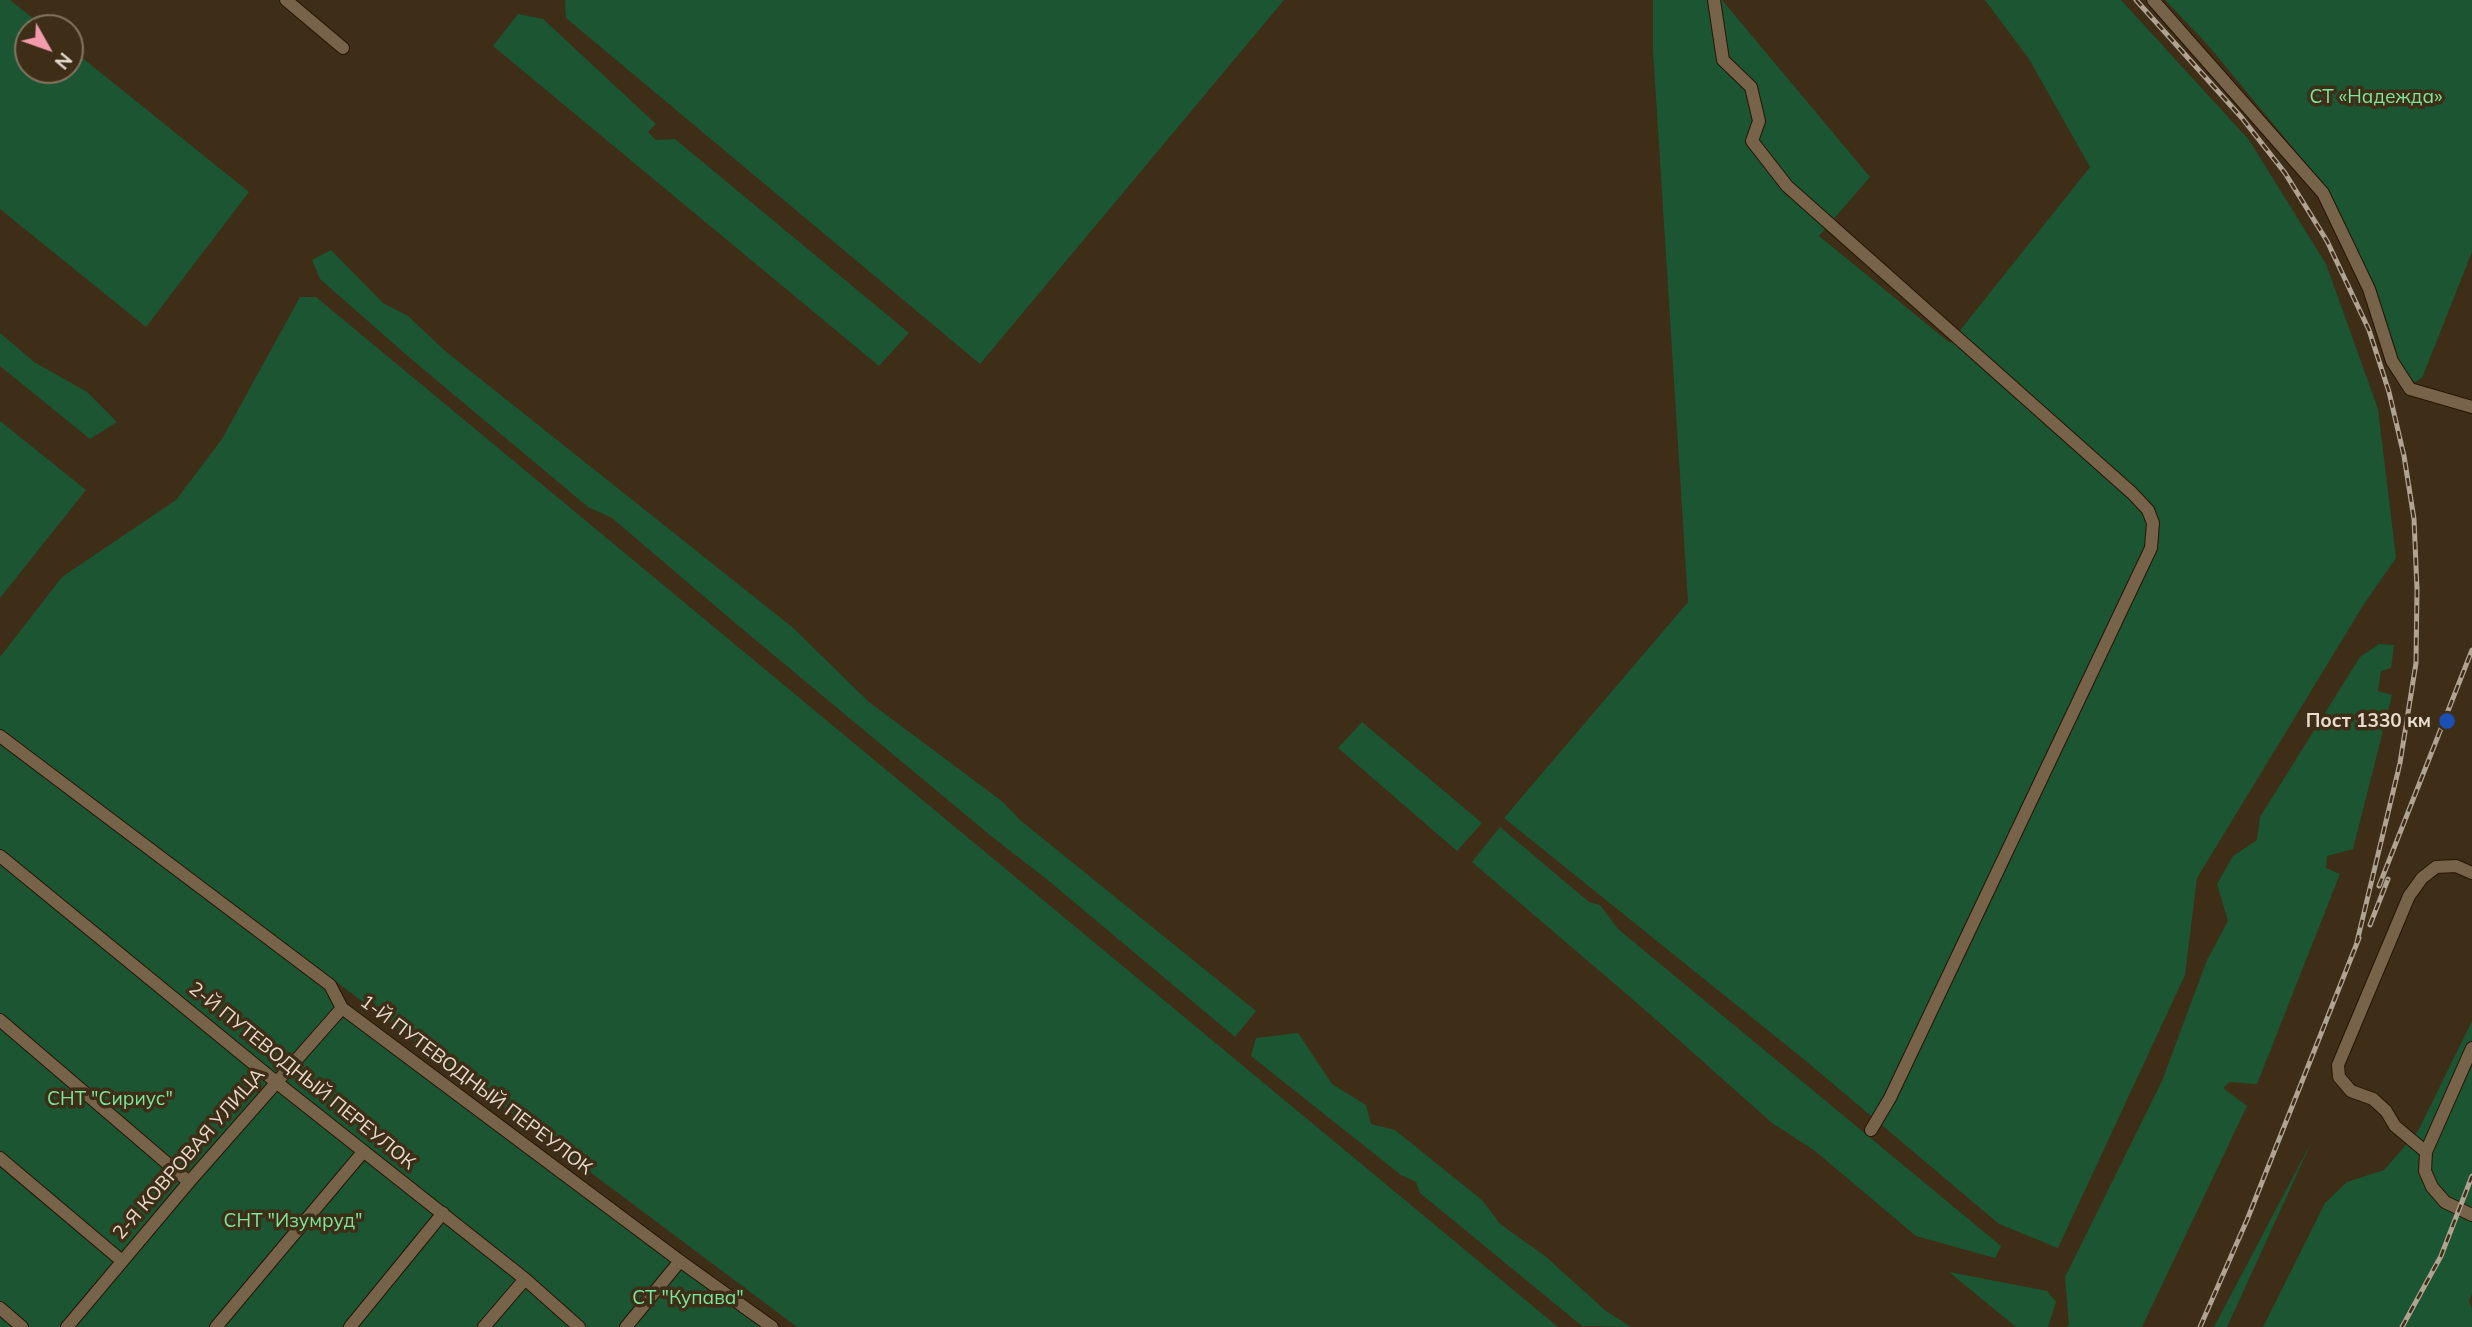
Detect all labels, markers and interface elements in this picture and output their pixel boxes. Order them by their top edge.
north arrow [14,14,84,84]
text: N [50,48,77,74]
park label: СТ «Надежда» [2310,86,2442,108]
place label: Пост 1330 км [2306,710,2431,732]
marker: Пост 1330 км [2437,711,2457,731]
street label: 2-Й ПУТЕВОДНЫЙ ПЕРЕУЛОК [184,978,420,1174]
street label: 1-Й ПУТЕВОДНЫЙ ПЕРЕУЛОК [355,990,597,1180]
street label: 2-Я КОВРОВАЯ УЛИЦА [108,1064,270,1244]
park label: СНТ "Сириус" [47,1088,173,1110]
park label: СНТ "Изумруд" [224,1210,362,1232]
park label: СТ "Купава" [632,1287,744,1309]

